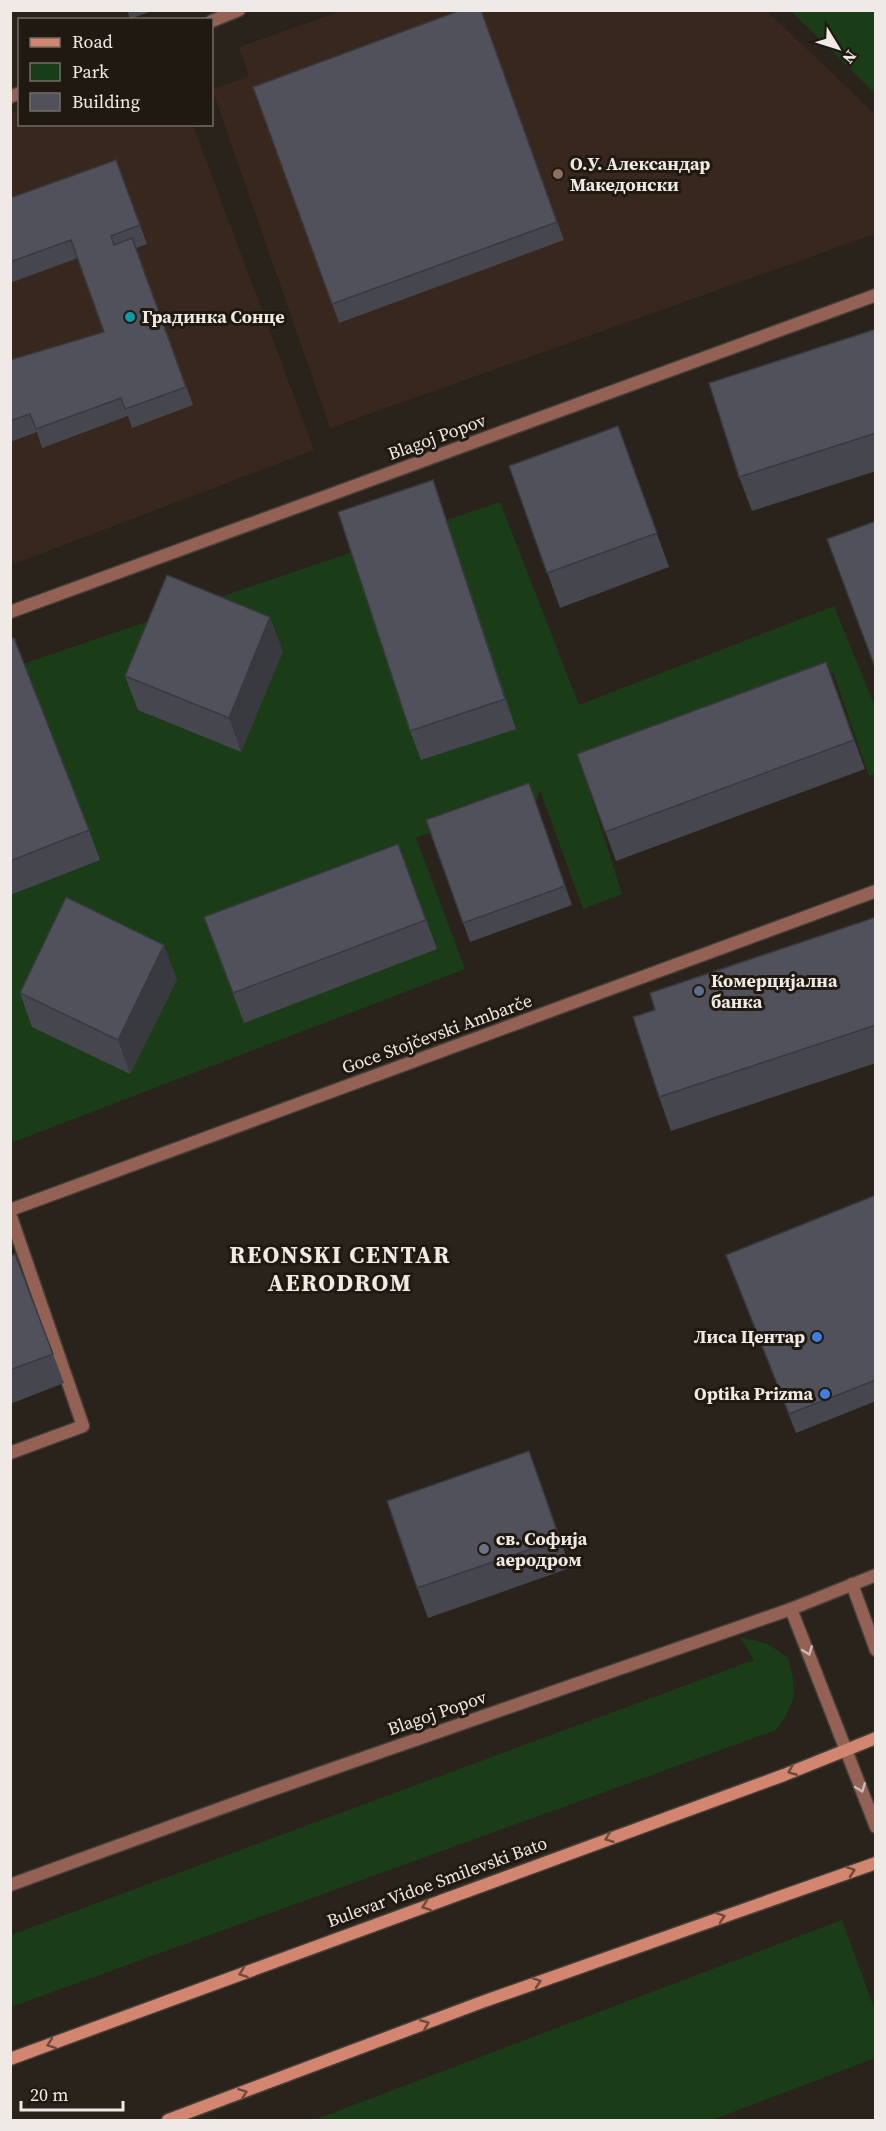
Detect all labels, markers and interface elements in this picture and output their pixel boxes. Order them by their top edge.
legend [18,18,213,126]
north arrow [808,18,868,78]
text: Road [72,29,113,54]
text: N [837,46,862,69]
text: Park [72,59,109,84]
text: Building [72,89,140,114]
place label: О.У. Александар Македонски [570,151,710,197]
marker: О.У. Александар Македонски [551,167,565,181]
place label: Градинка Сонце [142,304,285,329]
marker: Градинка Сонце [123,310,137,324]
street label: Blagoj Popov [384,407,489,466]
place label: Комерцијална банка [711,968,838,1014]
marker: Комерцијална банка [692,984,706,998]
street label: Goce Stojčevski Ambarče [338,987,535,1080]
district label: REONSKI CENTAR AERODROM [229,1238,451,1299]
place label: Лиса Центар [694,1324,805,1349]
marker: Лиса Центар [810,1330,824,1344]
place label: Optika Prizma [694,1381,813,1406]
marker: Optika Prizma [818,1387,832,1401]
place label: св. Софија аеродром [496,1526,588,1572]
marker: св. Софија аеродром [477,1542,491,1556]
one-way arrow [801,1645,813,1656]
street label: Blagoj Popov [384,1684,490,1741]
one-way arrow [787,1764,798,1776]
one-way arrow [853,1782,866,1793]
street label: Bulevar Vidoe Smilevski Bato [323,1830,551,1933]
one-way arrow [604,1831,614,1844]
one-way arrow [845,1866,856,1879]
one-way arrow [421,1898,431,1911]
one-way arrow [715,1912,726,1925]
one-way arrow [238,1966,249,1979]
one-way arrow [531,1977,542,1990]
one-way arrow [419,2019,430,2031]
one-way arrow [47,2037,57,2050]
scale bar [21,2074,123,2112]
text: 20 m [30,2082,68,2107]
one-way arrow [237,2088,248,2100]

